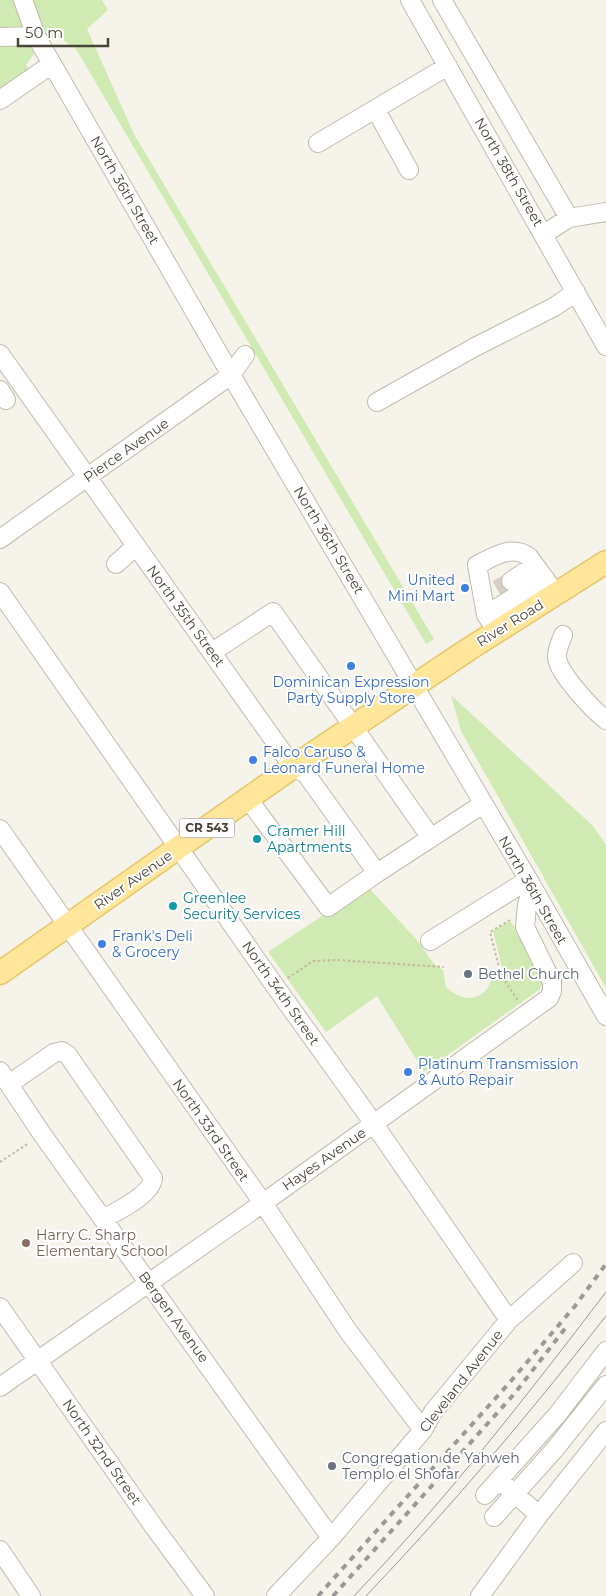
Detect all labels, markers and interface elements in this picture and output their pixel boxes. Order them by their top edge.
scale bar [18,15,108,47]
text: 50 m [25,23,63,42]
street label: North 38th Street [471,114,548,230]
street label: North 36th Street [87,133,164,248]
street label: Pierce Avenue [80,414,172,486]
street label: North 36th Street [290,483,368,597]
street label: North 35th Street [143,562,229,671]
place label: United Mini Mart [388,571,455,605]
marker: United Mini Mart [459,582,471,594]
street label: River Road [473,595,547,651]
marker: Dominican Expression Party Supply Store [345,660,357,672]
place label: Dominican Expression Party Supply Store [272,673,430,707]
place label: Falco Caruso & Leonard Funeral Home [263,743,425,777]
marker: Falco Caruso & Leonard Funeral Home [247,754,259,766]
road number: CR 543 [180,818,234,838]
place label: Cramer Hill Apartments [267,822,352,856]
marker: Cramer Hill Apartments [251,833,263,845]
street label: North 36th Street [495,833,572,948]
street label: River Avenue [90,846,176,914]
place label: Greenlee Security Services [183,889,300,923]
marker: Greenlee Security Services [167,900,179,912]
place label: Frank's Deli & Grocery [112,927,193,961]
street label: North 34th Street [238,937,324,1049]
marker: Frank's Deli & Grocery [96,938,108,950]
place label: Bethel Church [478,965,580,983]
marker: Bethel Church [462,968,474,980]
place label: Platinum Transmission & Auto Repair [418,1055,579,1089]
marker: Platinum Transmission & Auto Repair [402,1066,414,1078]
street label: North 33rd Street [169,1075,253,1185]
street label: Hayes Avenue [278,1123,370,1195]
place label: Harry C. Sharp Elementary School [36,1226,168,1260]
marker: Harry C. Sharp Elementary School [20,1237,32,1249]
street label: Bergen Avenue [135,1268,213,1366]
street label: Cleveland Avenue [415,1326,507,1436]
street label: North 32nd Street [59,1395,146,1509]
place label: Congregation de Yahweh Templo el Shofar [342,1449,520,1483]
marker: Congregation de Yahweh Templo el Shofar [326,1460,338,1472]

